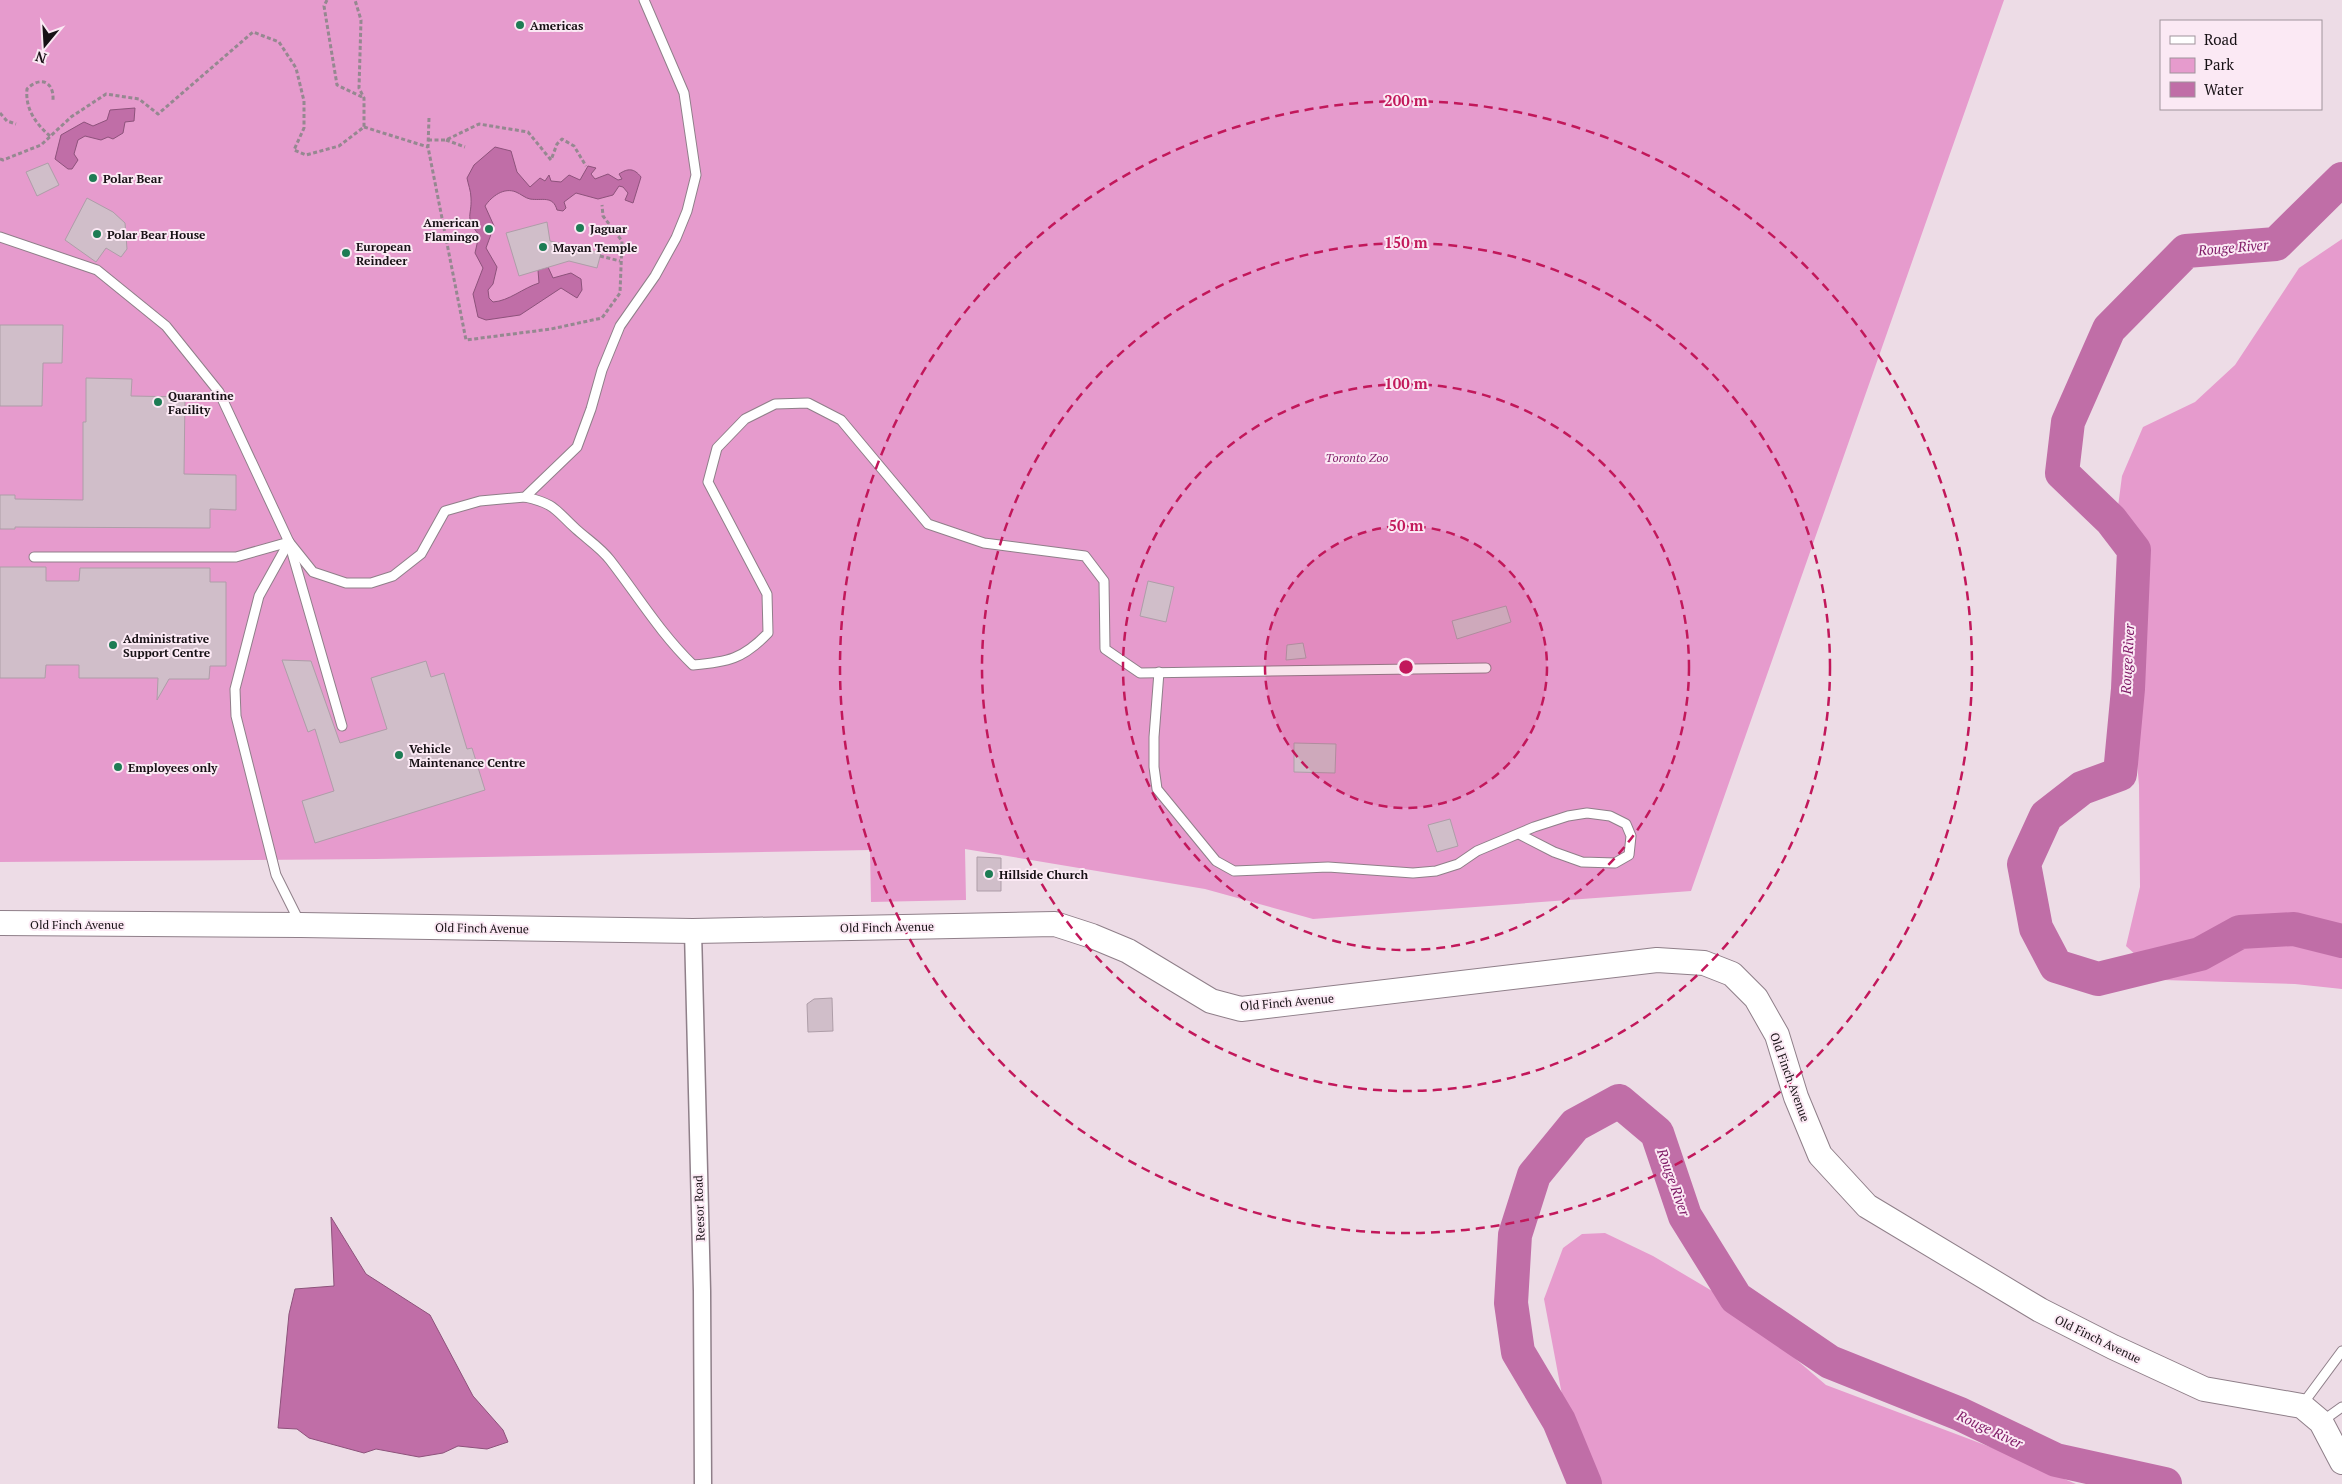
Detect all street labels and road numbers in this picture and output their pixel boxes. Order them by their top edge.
street label: Old Finch Avenue [30,917,124,932]
street label: Old Finch Avenue [840,919,934,935]
street label: Old Finch Avenue [435,920,529,936]
street label: Old Finch Avenue [1240,990,1334,1014]
street label: Old Finch Avenue [1767,1030,1813,1124]
street label: Reesor Road [690,1175,708,1241]
street label: Old Finch Avenue [2052,1312,2144,1366]

